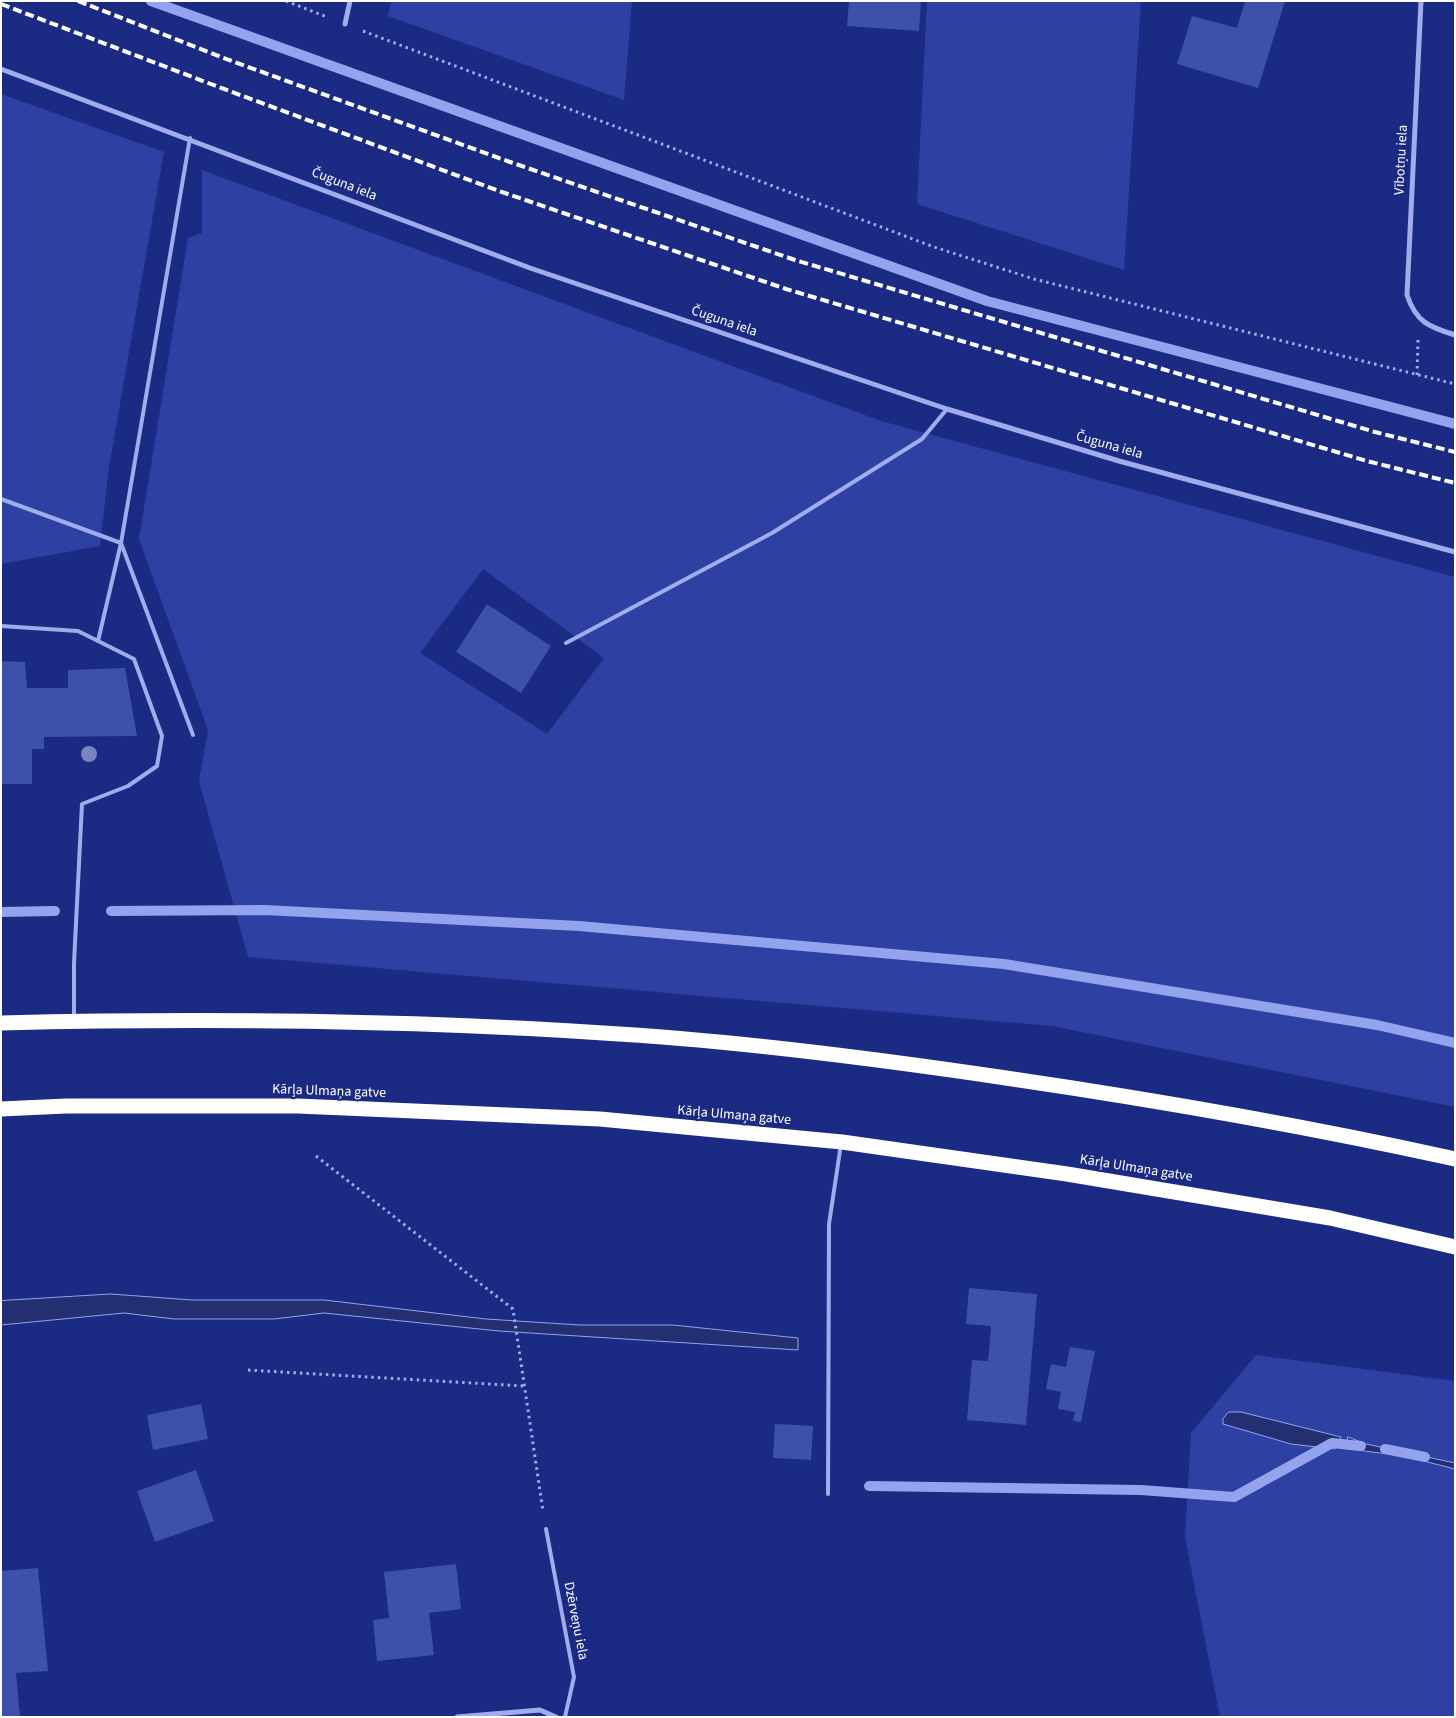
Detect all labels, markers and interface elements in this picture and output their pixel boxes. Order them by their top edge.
street label: Vībotņu iela [1392,124,1412,196]
street label: Čuguna iela [309,165,379,205]
street label: Čuguna iela [689,303,759,341]
street label: Čuguna iela [1074,428,1144,464]
street label: Kārļa Ulmaņa gatve [272,1082,386,1102]
street label: Kārļa Ulmaņa gatve [676,1103,792,1129]
street label: Kārļa Ulmaņa gatve [1078,1152,1194,1186]
street label: Dzērveņu iela [559,1581,591,1661]

